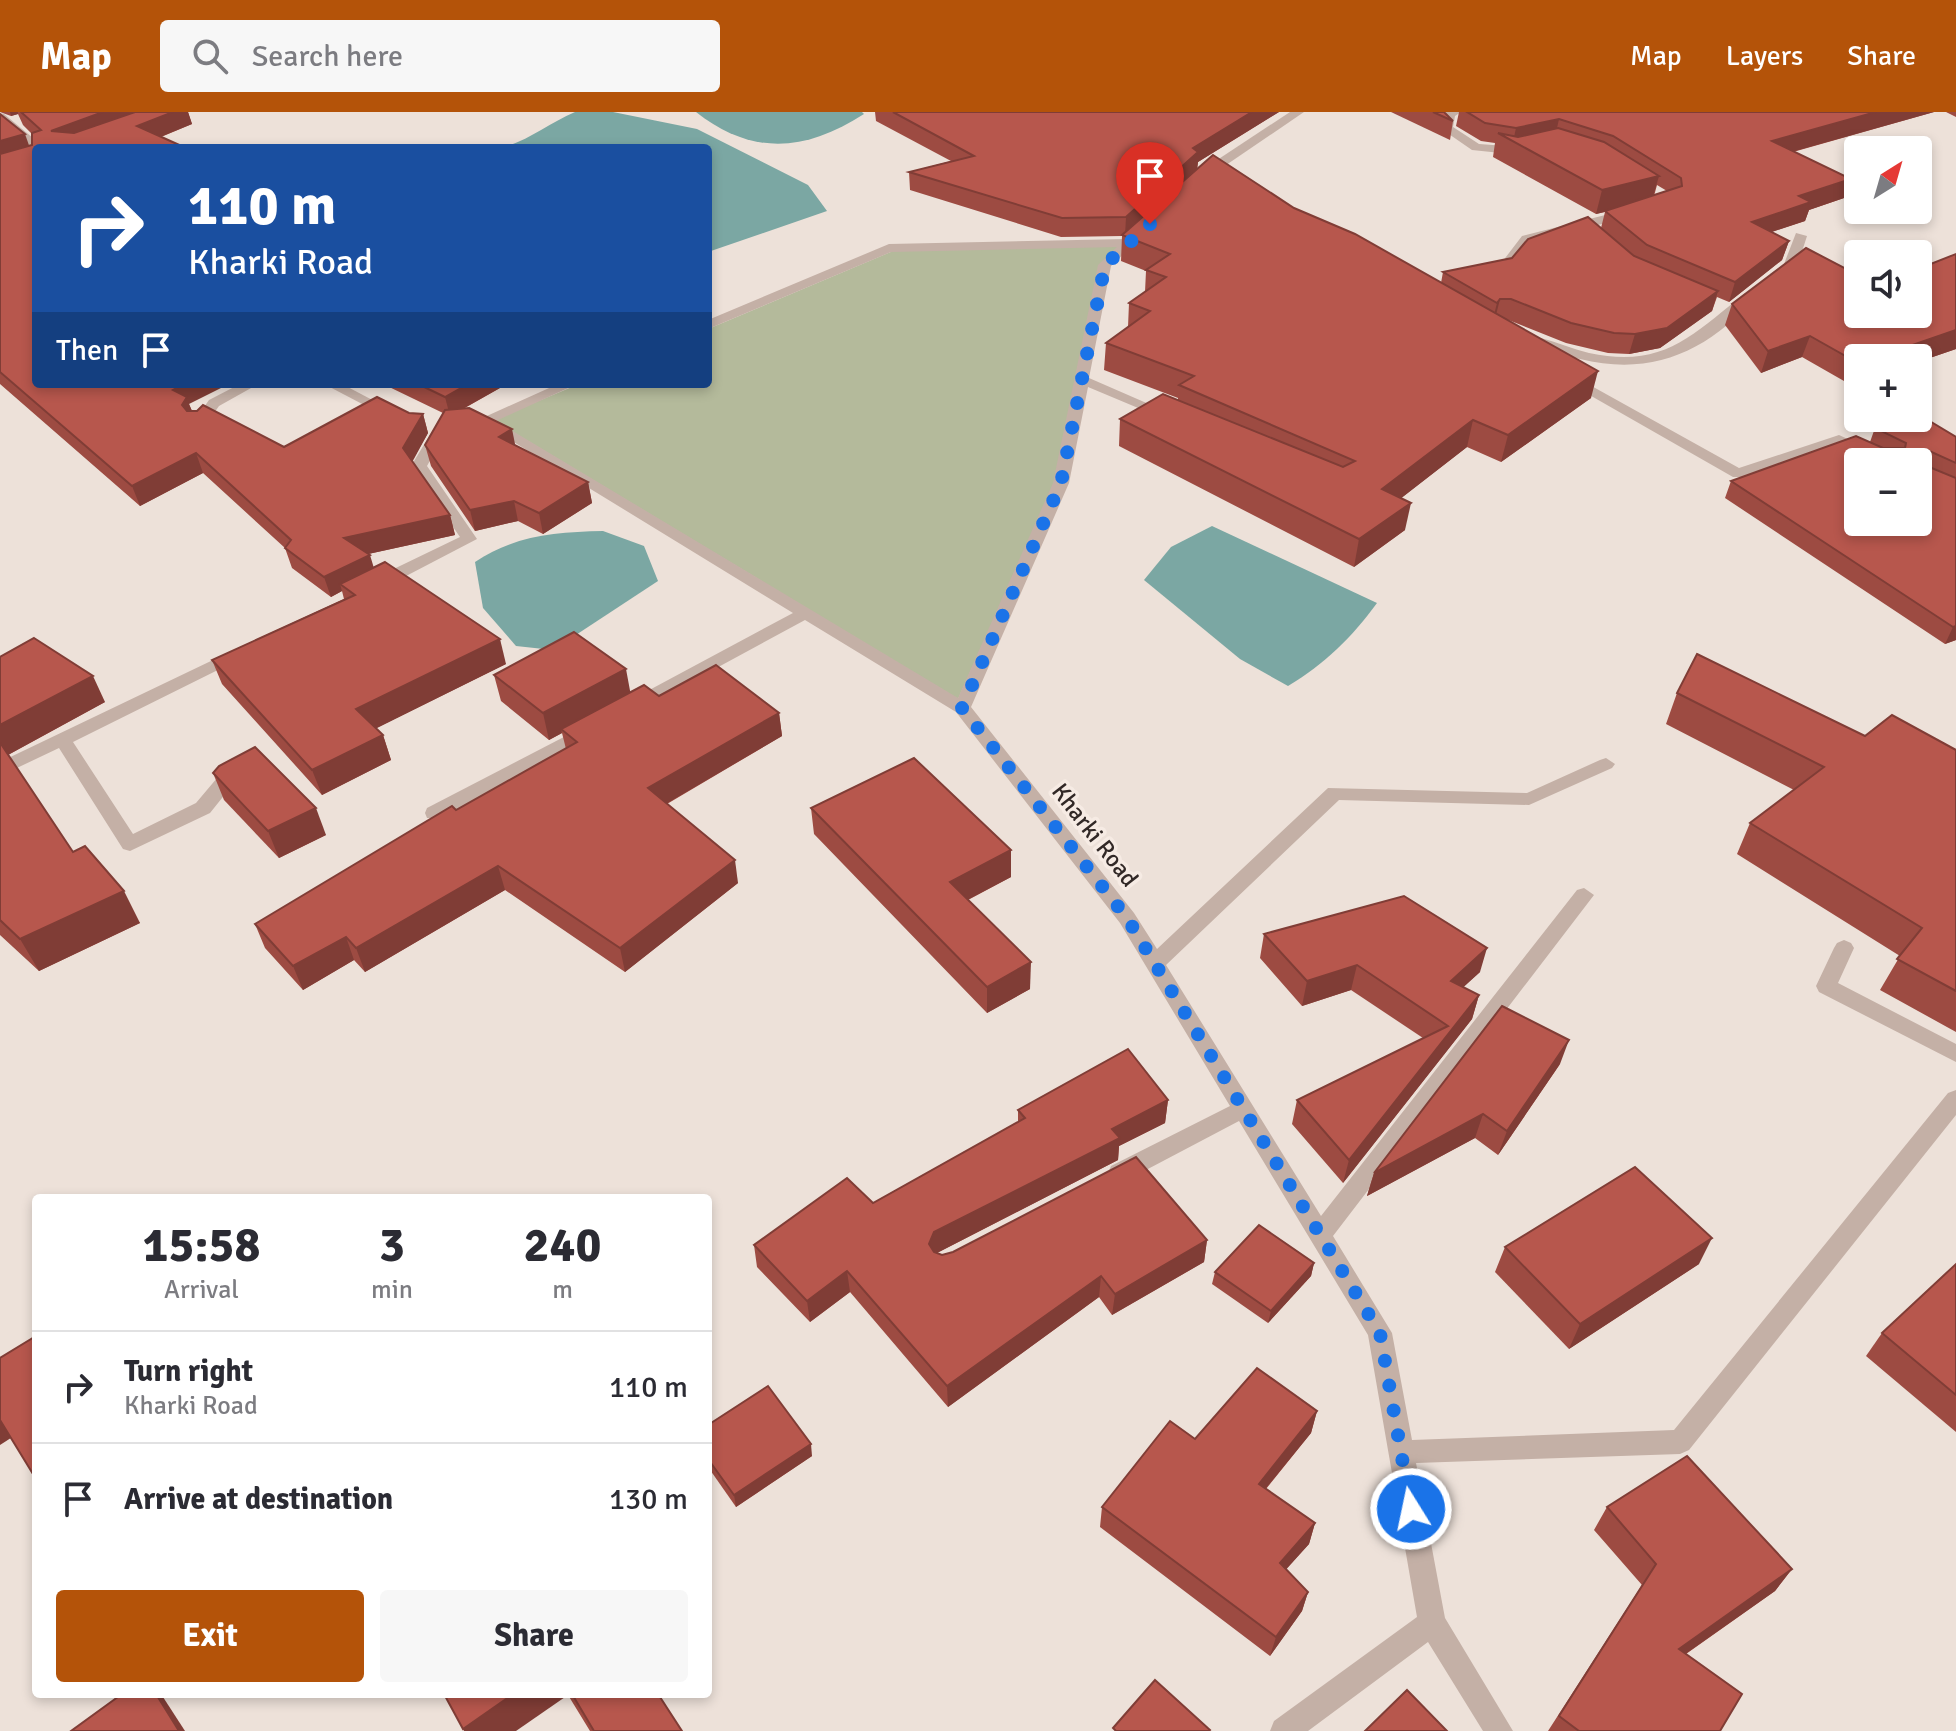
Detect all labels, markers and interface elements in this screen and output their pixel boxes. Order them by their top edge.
search box [160,20,720,92]
text: Map [40,33,112,80]
icon: search [188,34,232,78]
text: Search here [252,38,403,75]
text: Map [1630,39,1682,73]
text: Layers [1726,39,1803,73]
text: Share [1847,39,1916,73]
north arrow [1844,136,1932,224]
map controls [1844,136,1932,536]
pin [1116,142,1184,224]
icon: arrive [1128,154,1172,198]
text: 110 m [188,171,336,240]
icon: right [56,176,160,280]
text: Kharki Road [188,240,373,285]
button: sound [1844,240,1932,328]
icon: arrive [134,328,178,372]
text: Then [56,332,118,369]
button: + [1844,344,1932,432]
button: − [1844,448,1932,536]
street label: Kharki Road [1045,777,1145,893]
text: 15:58 [143,1216,260,1275]
text: 3 [379,1216,405,1275]
text: 240 [524,1216,601,1275]
text: Arrival [164,1274,239,1306]
text: min [371,1274,413,1306]
text: m [552,1274,573,1306]
text: Turn right [124,1353,253,1390]
icon: right [56,1365,100,1409]
text: 110 m [609,1369,688,1406]
text: Kharki Road [124,1390,258,1422]
position arrow [1369,1467,1453,1551]
icon: arrive [56,1477,100,1521]
text: Arrive at destination [124,1481,393,1518]
text: 130 m [609,1481,688,1518]
button: Exit [56,1590,364,1682]
button: Share [380,1590,688,1682]

